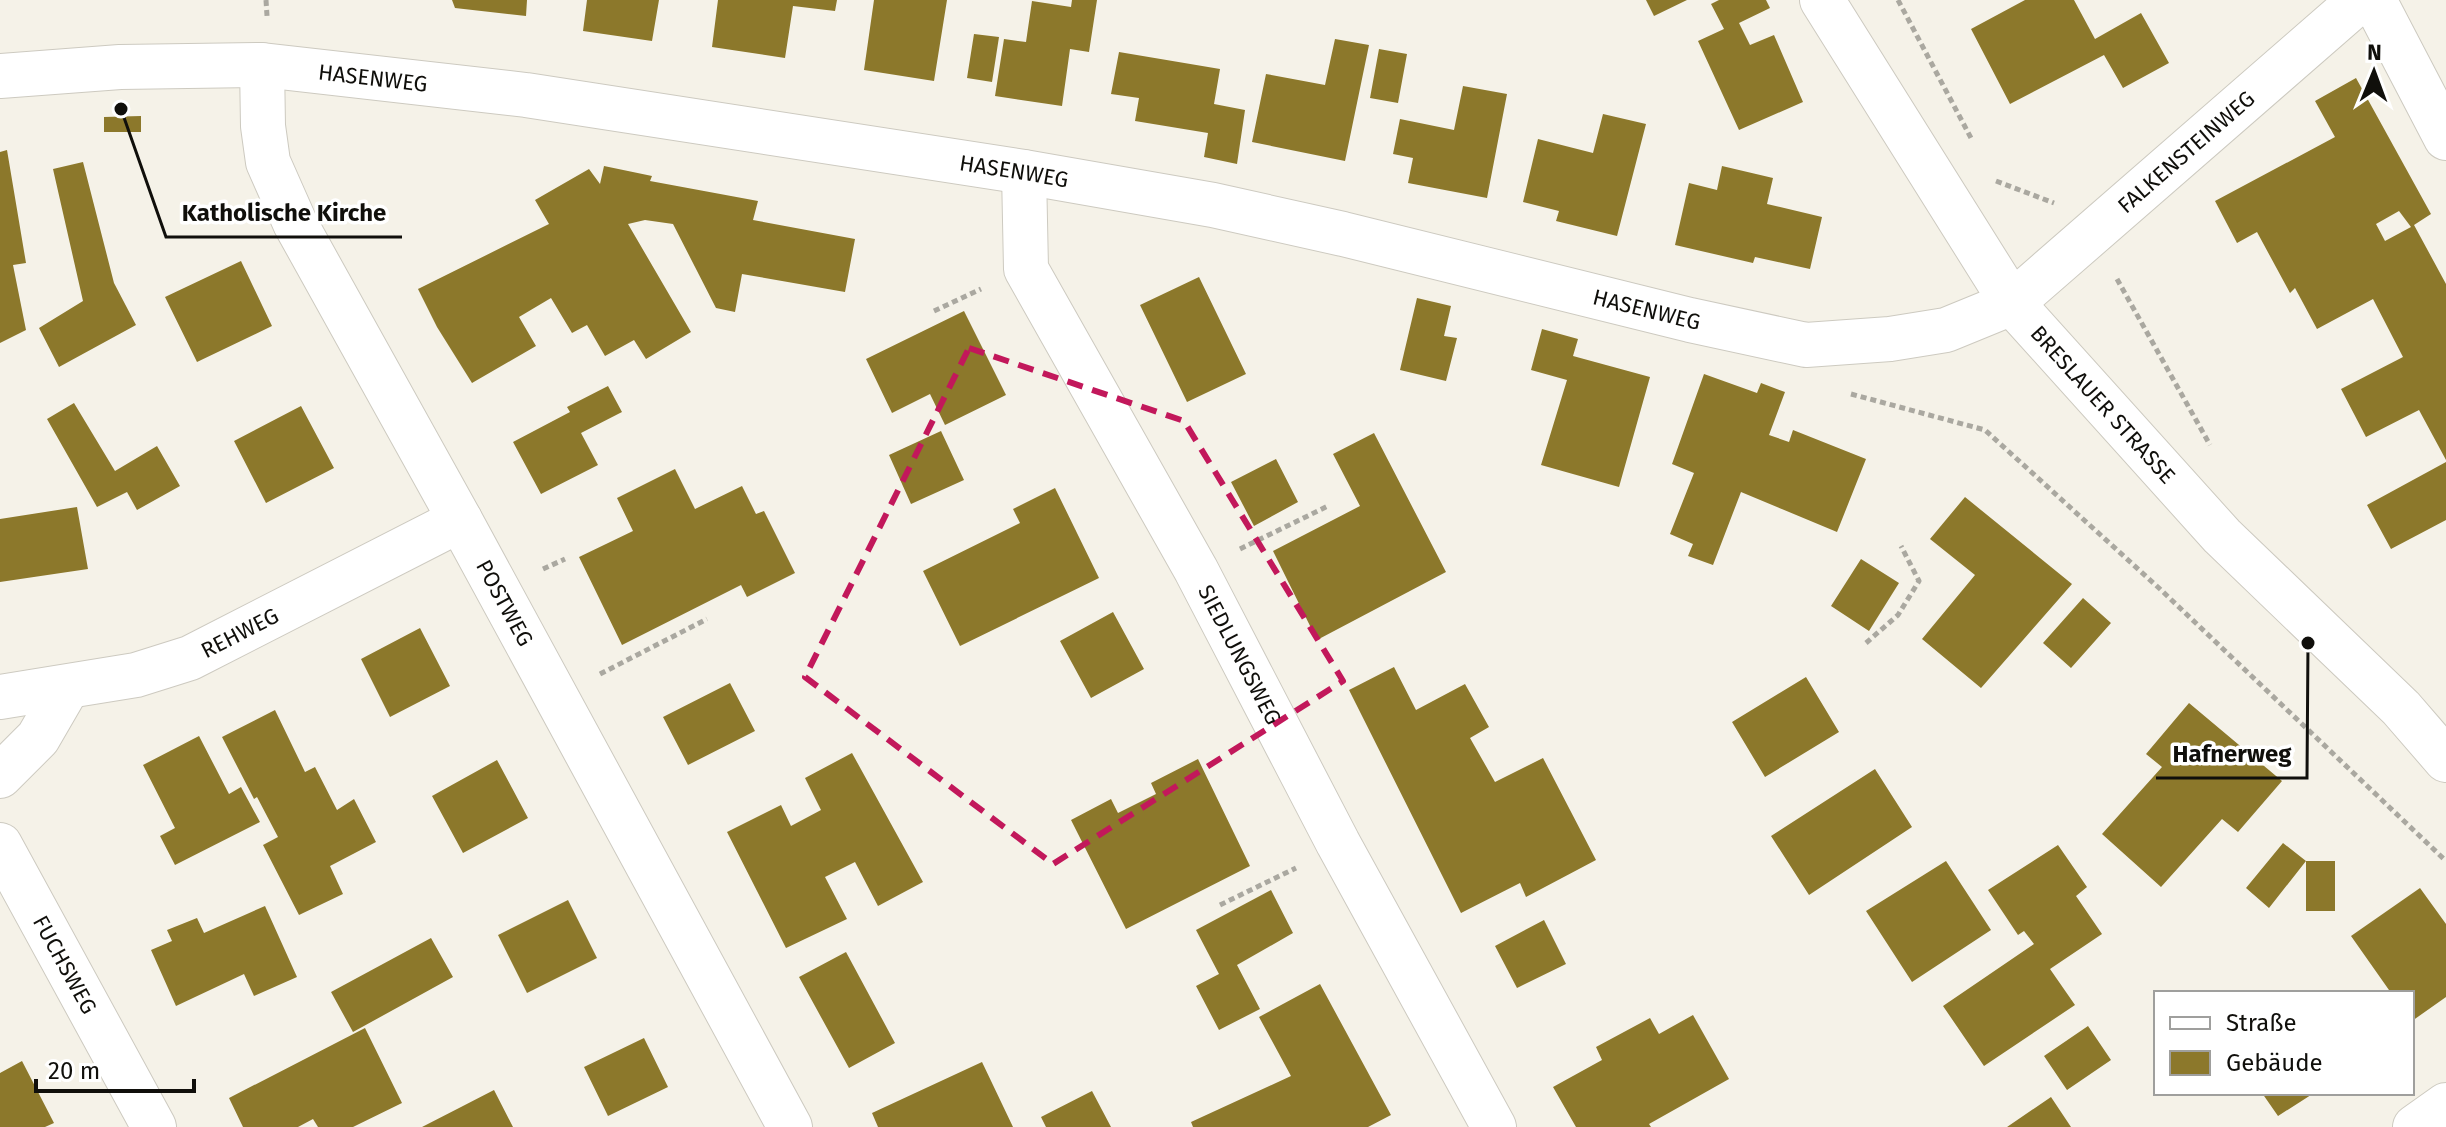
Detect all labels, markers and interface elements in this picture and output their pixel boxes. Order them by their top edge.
north arrow [2334,32,2414,112]
text: N [2367,39,2382,66]
street label: HASENWEG [317,58,429,97]
street label: FALKENSTEINWEG [2112,85,2260,219]
street label: HASENWEG [958,149,1071,193]
callout: Katholische Kirche [166,189,402,237]
text: Katholische Kirche [182,199,386,227]
street label: HASENWEG [1590,283,1703,335]
street label: BRESLAUER STRASSE [2025,320,2181,489]
street label: POSTWEG [471,555,539,651]
street label: SIEDLUNGSWEG [1193,580,1287,729]
street label: REHWEG [196,602,283,664]
callout: Hafnerweg [2156,730,2307,778]
text: Hafnerweg [2173,740,2292,768]
street label: FUCHSWEG [27,910,103,1018]
legend [2154,991,2414,1095]
text: Straße [2226,1009,2297,1037]
scale bar [36,1043,194,1093]
text: Gebäude [2226,1049,2323,1077]
text: 20 m [48,1057,100,1085]

